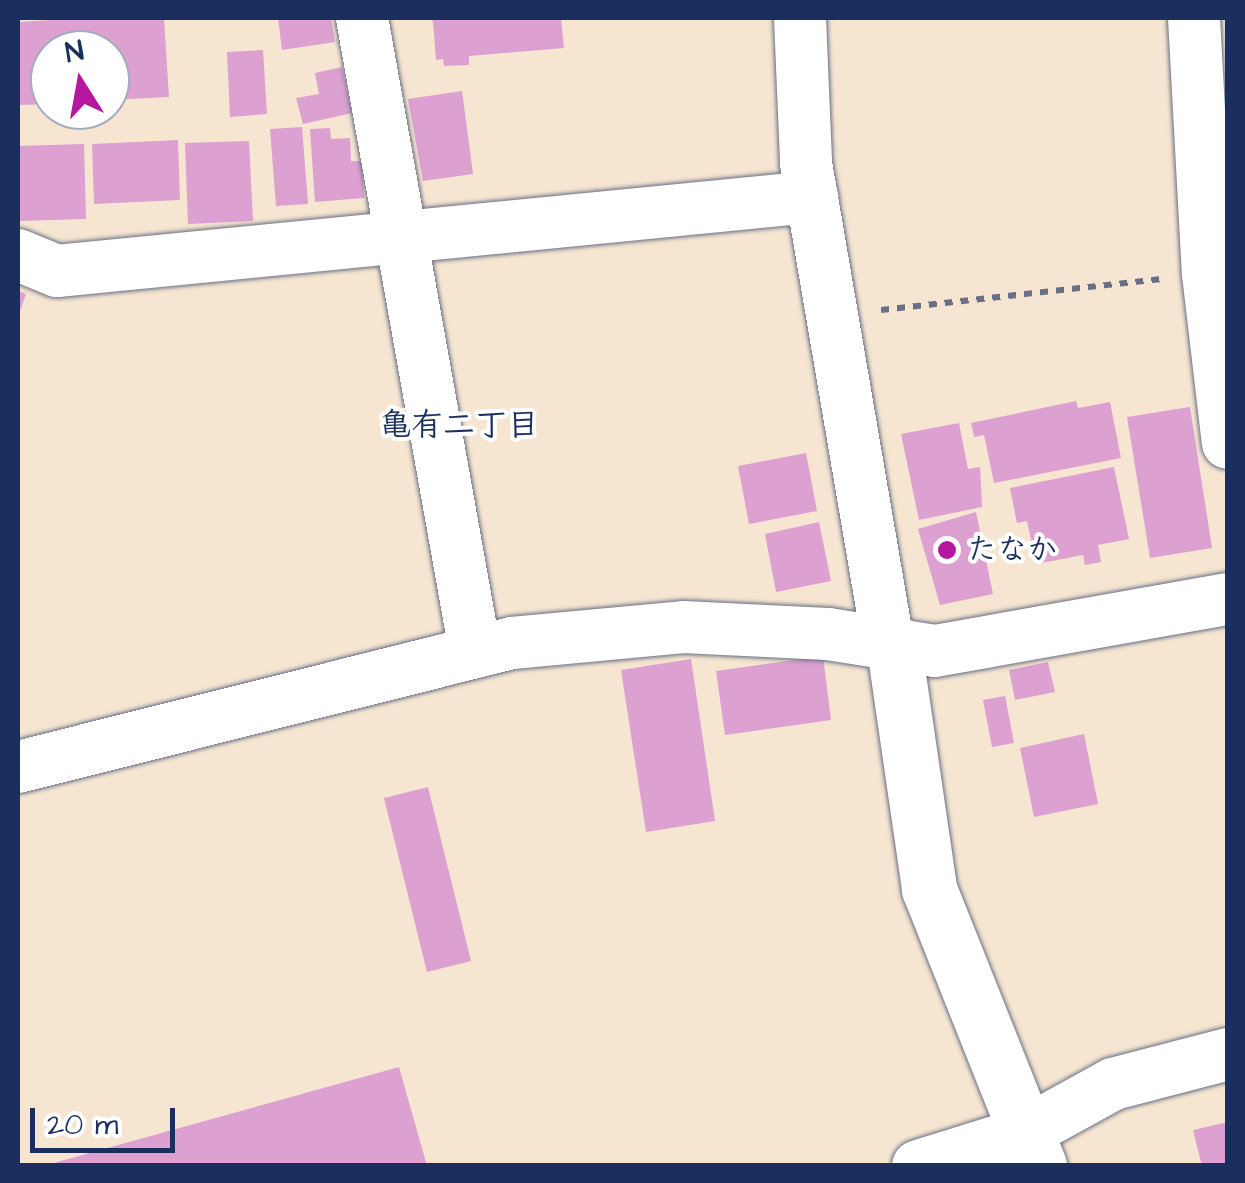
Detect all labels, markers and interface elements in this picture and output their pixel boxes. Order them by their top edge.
north arrow [30,30,130,130]
text: N [62,31,87,73]
district label: 亀有二丁目 [379,407,539,445]
place label: たなか [967,532,1057,568]
marker: たなか [936,539,958,561]
scale bar [35,1088,180,1150]
text: 20 m [47,1104,118,1146]

